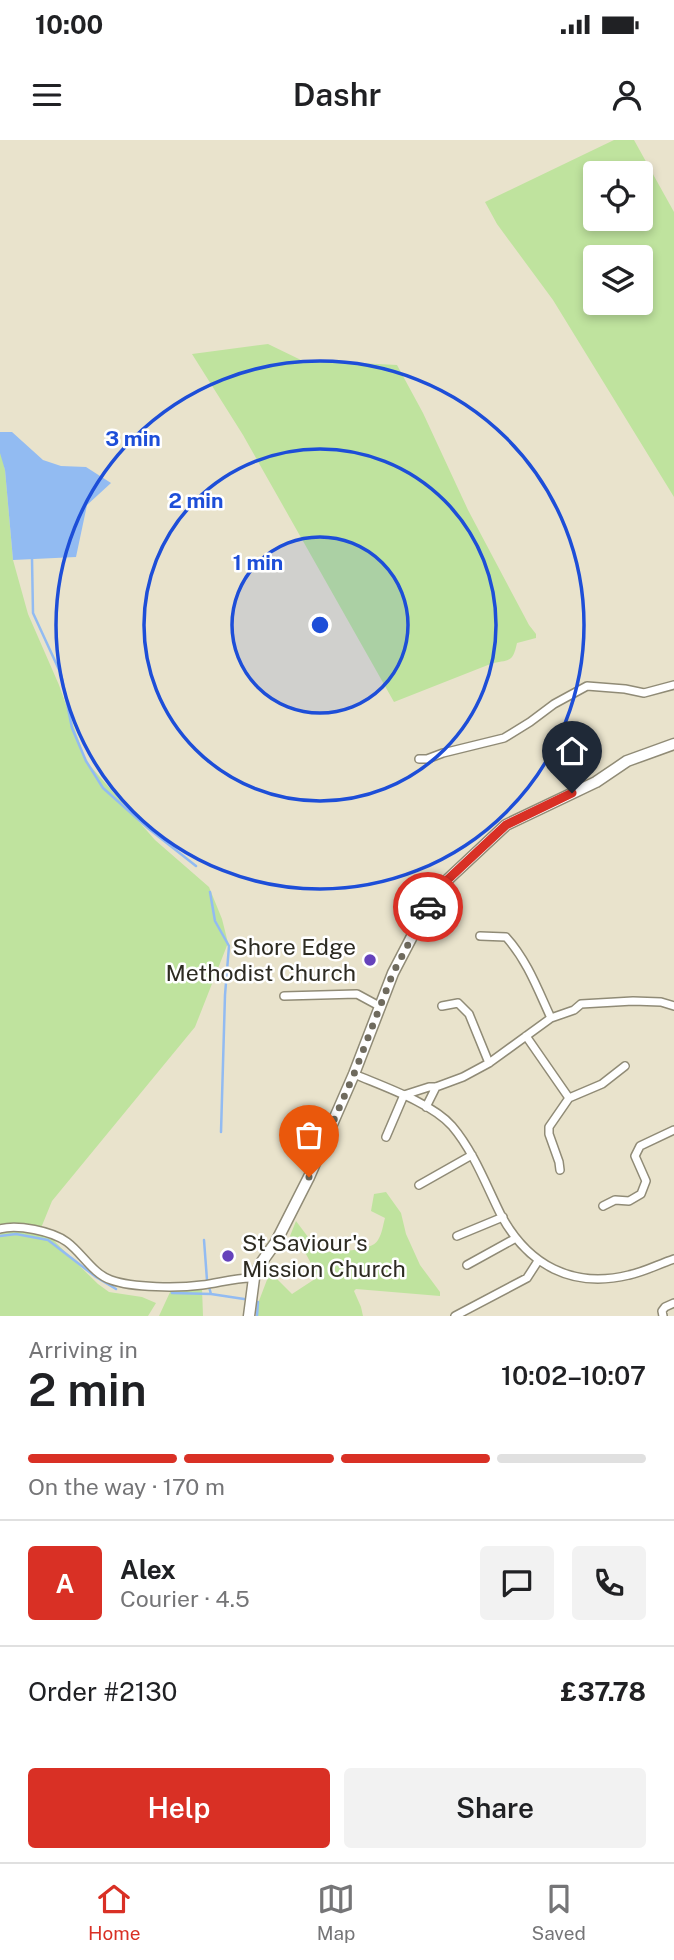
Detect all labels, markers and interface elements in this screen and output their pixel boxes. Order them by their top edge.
text: 10:00 [35,9,103,40]
icon: menu [28,76,66,114]
text: Dashr [293,76,381,113]
icon: person [608,76,646,114]
map controls [583,161,653,315]
button: locate [583,161,653,231]
button: layers [583,245,653,315]
text: 3 min [105,426,161,451]
text: 2 min [168,488,224,513]
text: 1 min [233,550,283,575]
centre of rings [308,613,332,637]
pin [542,721,602,793]
icon: home [553,732,591,770]
courier [393,872,463,942]
icon: car [409,888,447,926]
place label: Shore Edge Methodist Church [166,933,356,986]
marker: Shore Edge Methodist Church [362,952,378,968]
pin [279,1105,339,1177]
icon: bag [290,1116,328,1154]
place label: St Saviour's Mission Church [242,1229,406,1282]
marker: St Saviour's Mission Church [220,1248,236,1264]
text: Arriving in [28,1336,138,1363]
text: 10:02–10:07 [501,1360,646,1391]
text: 2 min [28,1362,147,1416]
text: On the way · 170 m [28,1473,225,1500]
button: chat [480,1546,554,1620]
button: phone [572,1546,646,1620]
text: Alex [120,1554,176,1585]
text: A [56,1568,74,1599]
text: Courier · 4.5 [120,1585,250,1612]
text: Order #2130 [28,1676,177,1707]
text: £37.78 [561,1676,646,1707]
button: Help [28,1768,330,1848]
button: Share [344,1768,646,1848]
tab: Home [88,1880,140,1944]
tab: Map [317,1880,355,1944]
tab: Saved [532,1880,586,1944]

